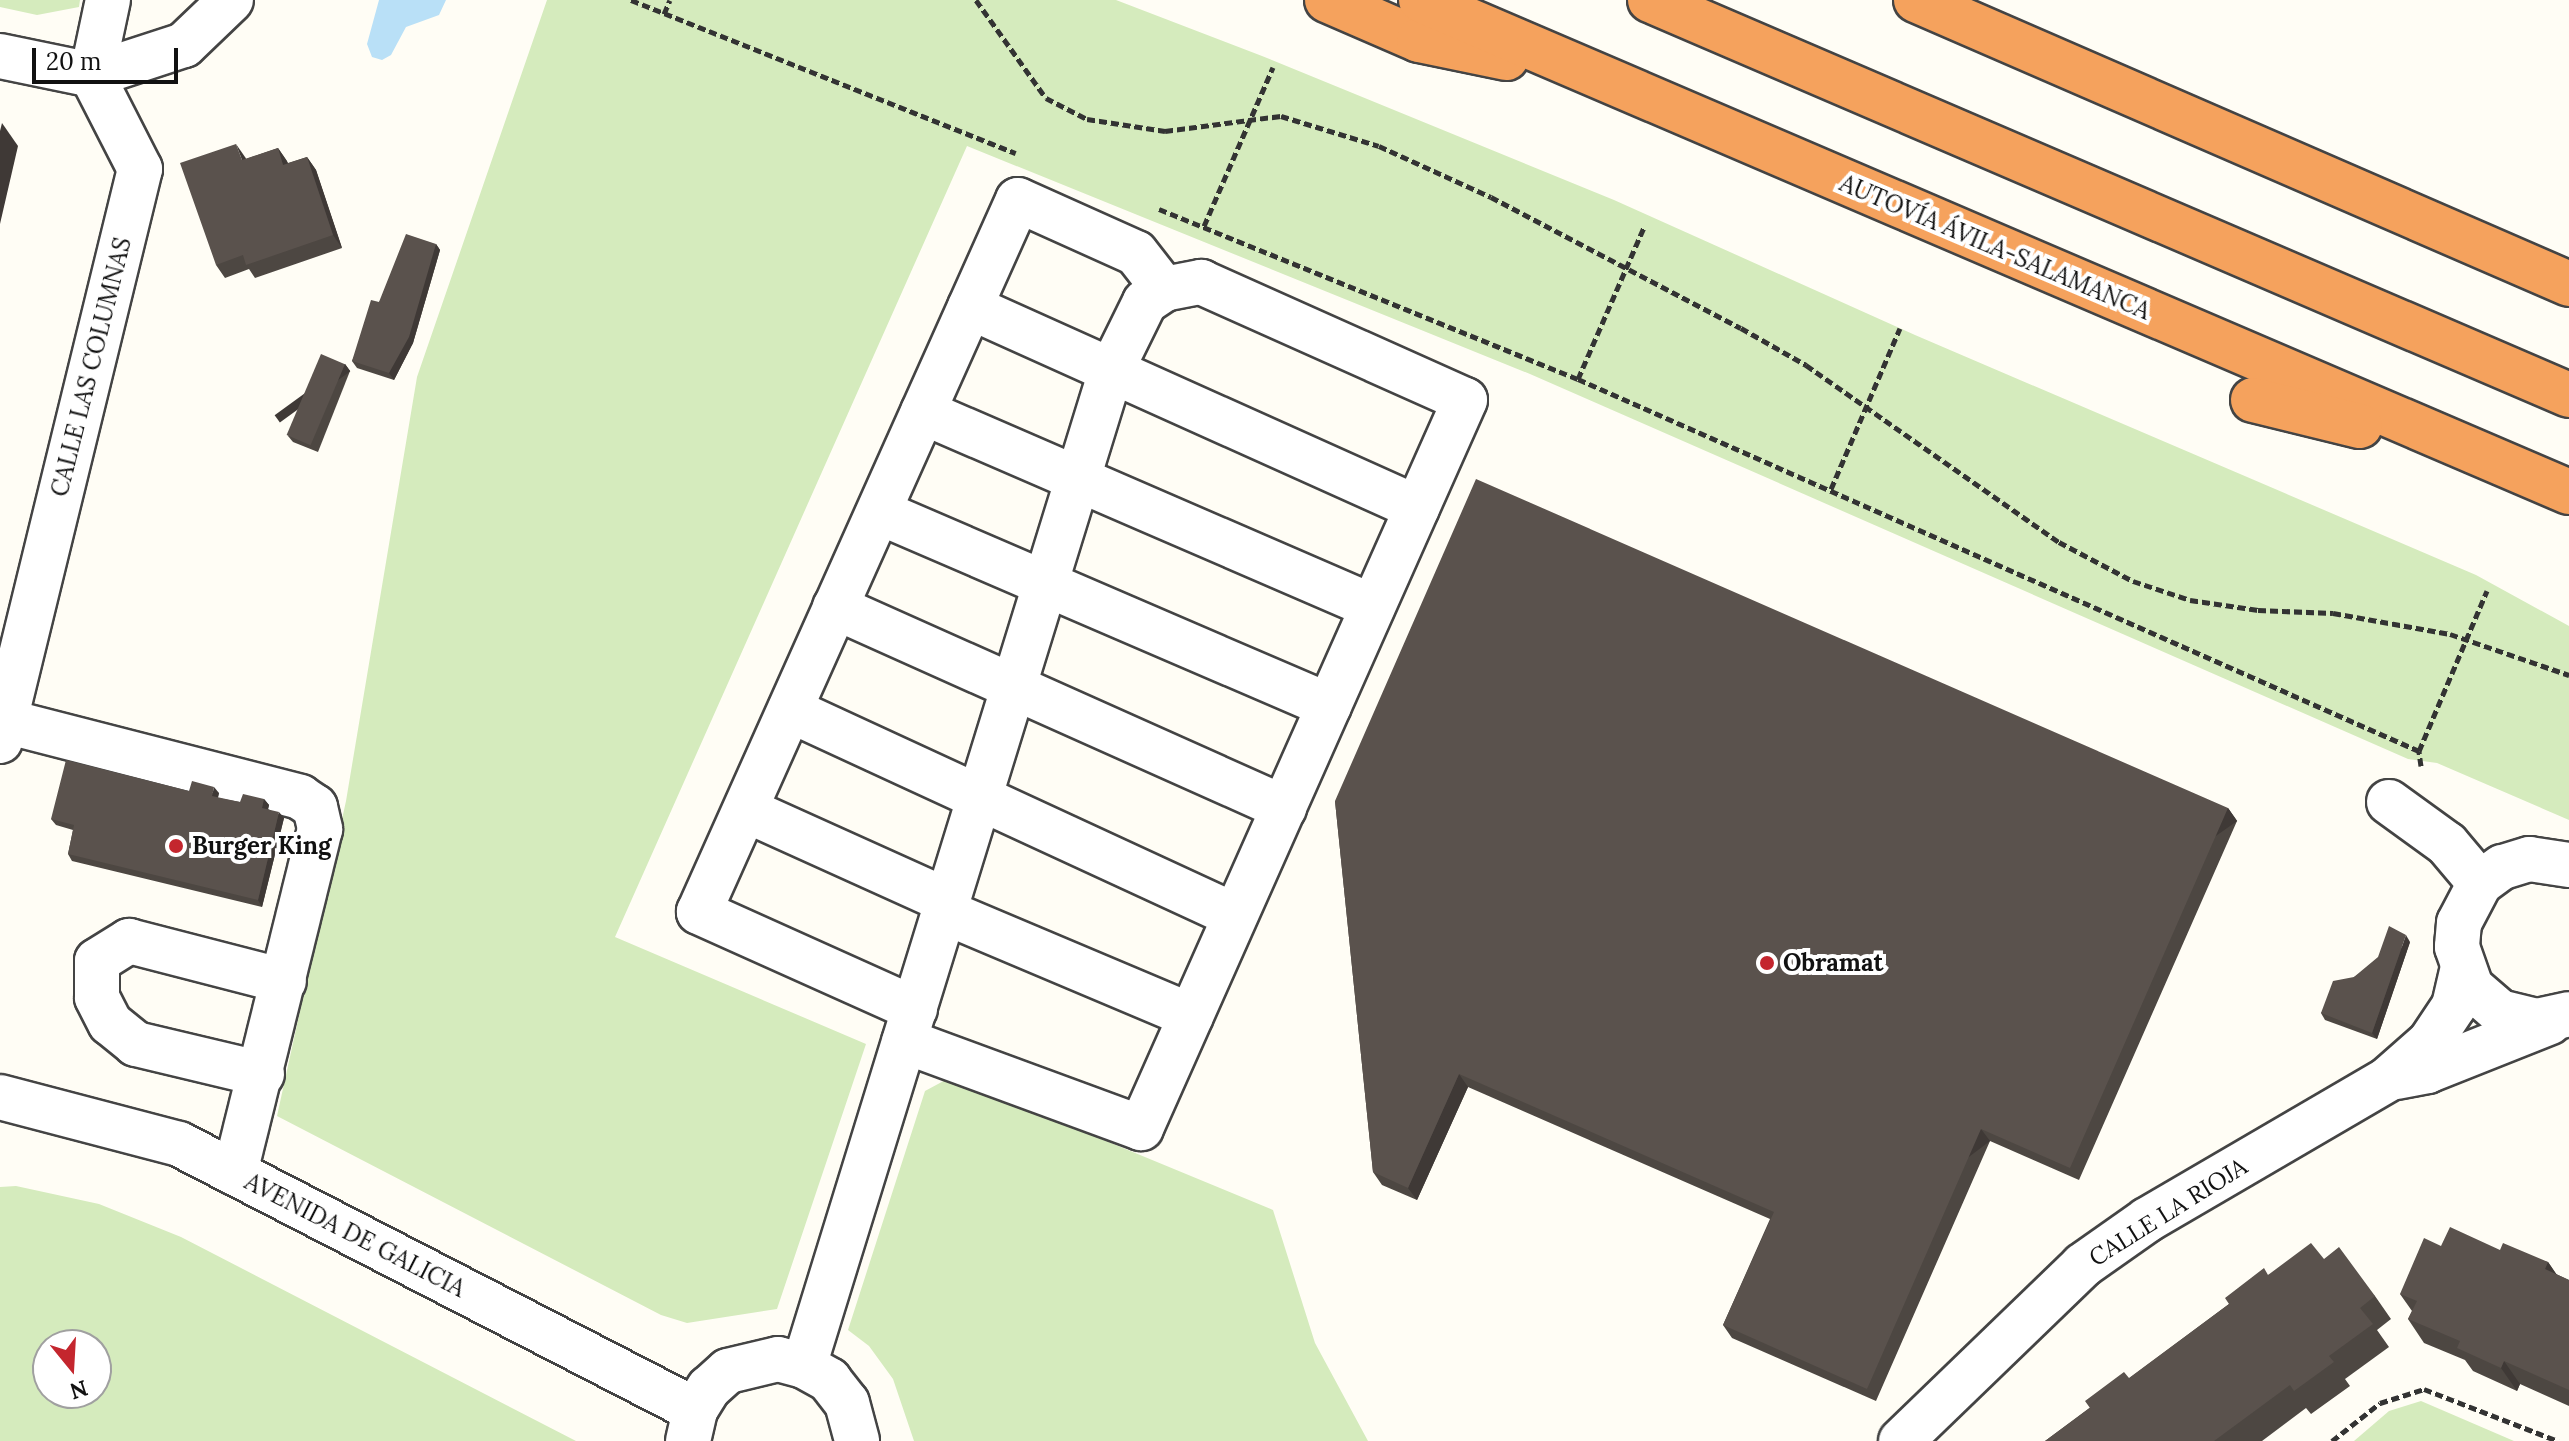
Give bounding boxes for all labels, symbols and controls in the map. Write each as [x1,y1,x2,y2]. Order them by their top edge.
scale bar [36,32,182,82]
text: 20 m [46,46,102,77]
street label: AUTOVÍA ÁVILA-SALAMANCA [1835,168,2155,326]
street label: CALLE LAS COLUMNAS [45,234,137,500]
place label: Burger King [192,832,331,860]
marker: Burger King [167,837,185,855]
place label: Obramat [1783,949,1883,977]
marker: Obramat [1758,954,1776,972]
street label: CALLE LA RIOJA [2084,1152,2252,1272]
street label: AVENIDA DE GALICIA [240,1167,470,1303]
north arrow [32,1329,112,1409]
text: N [66,1374,91,1406]

